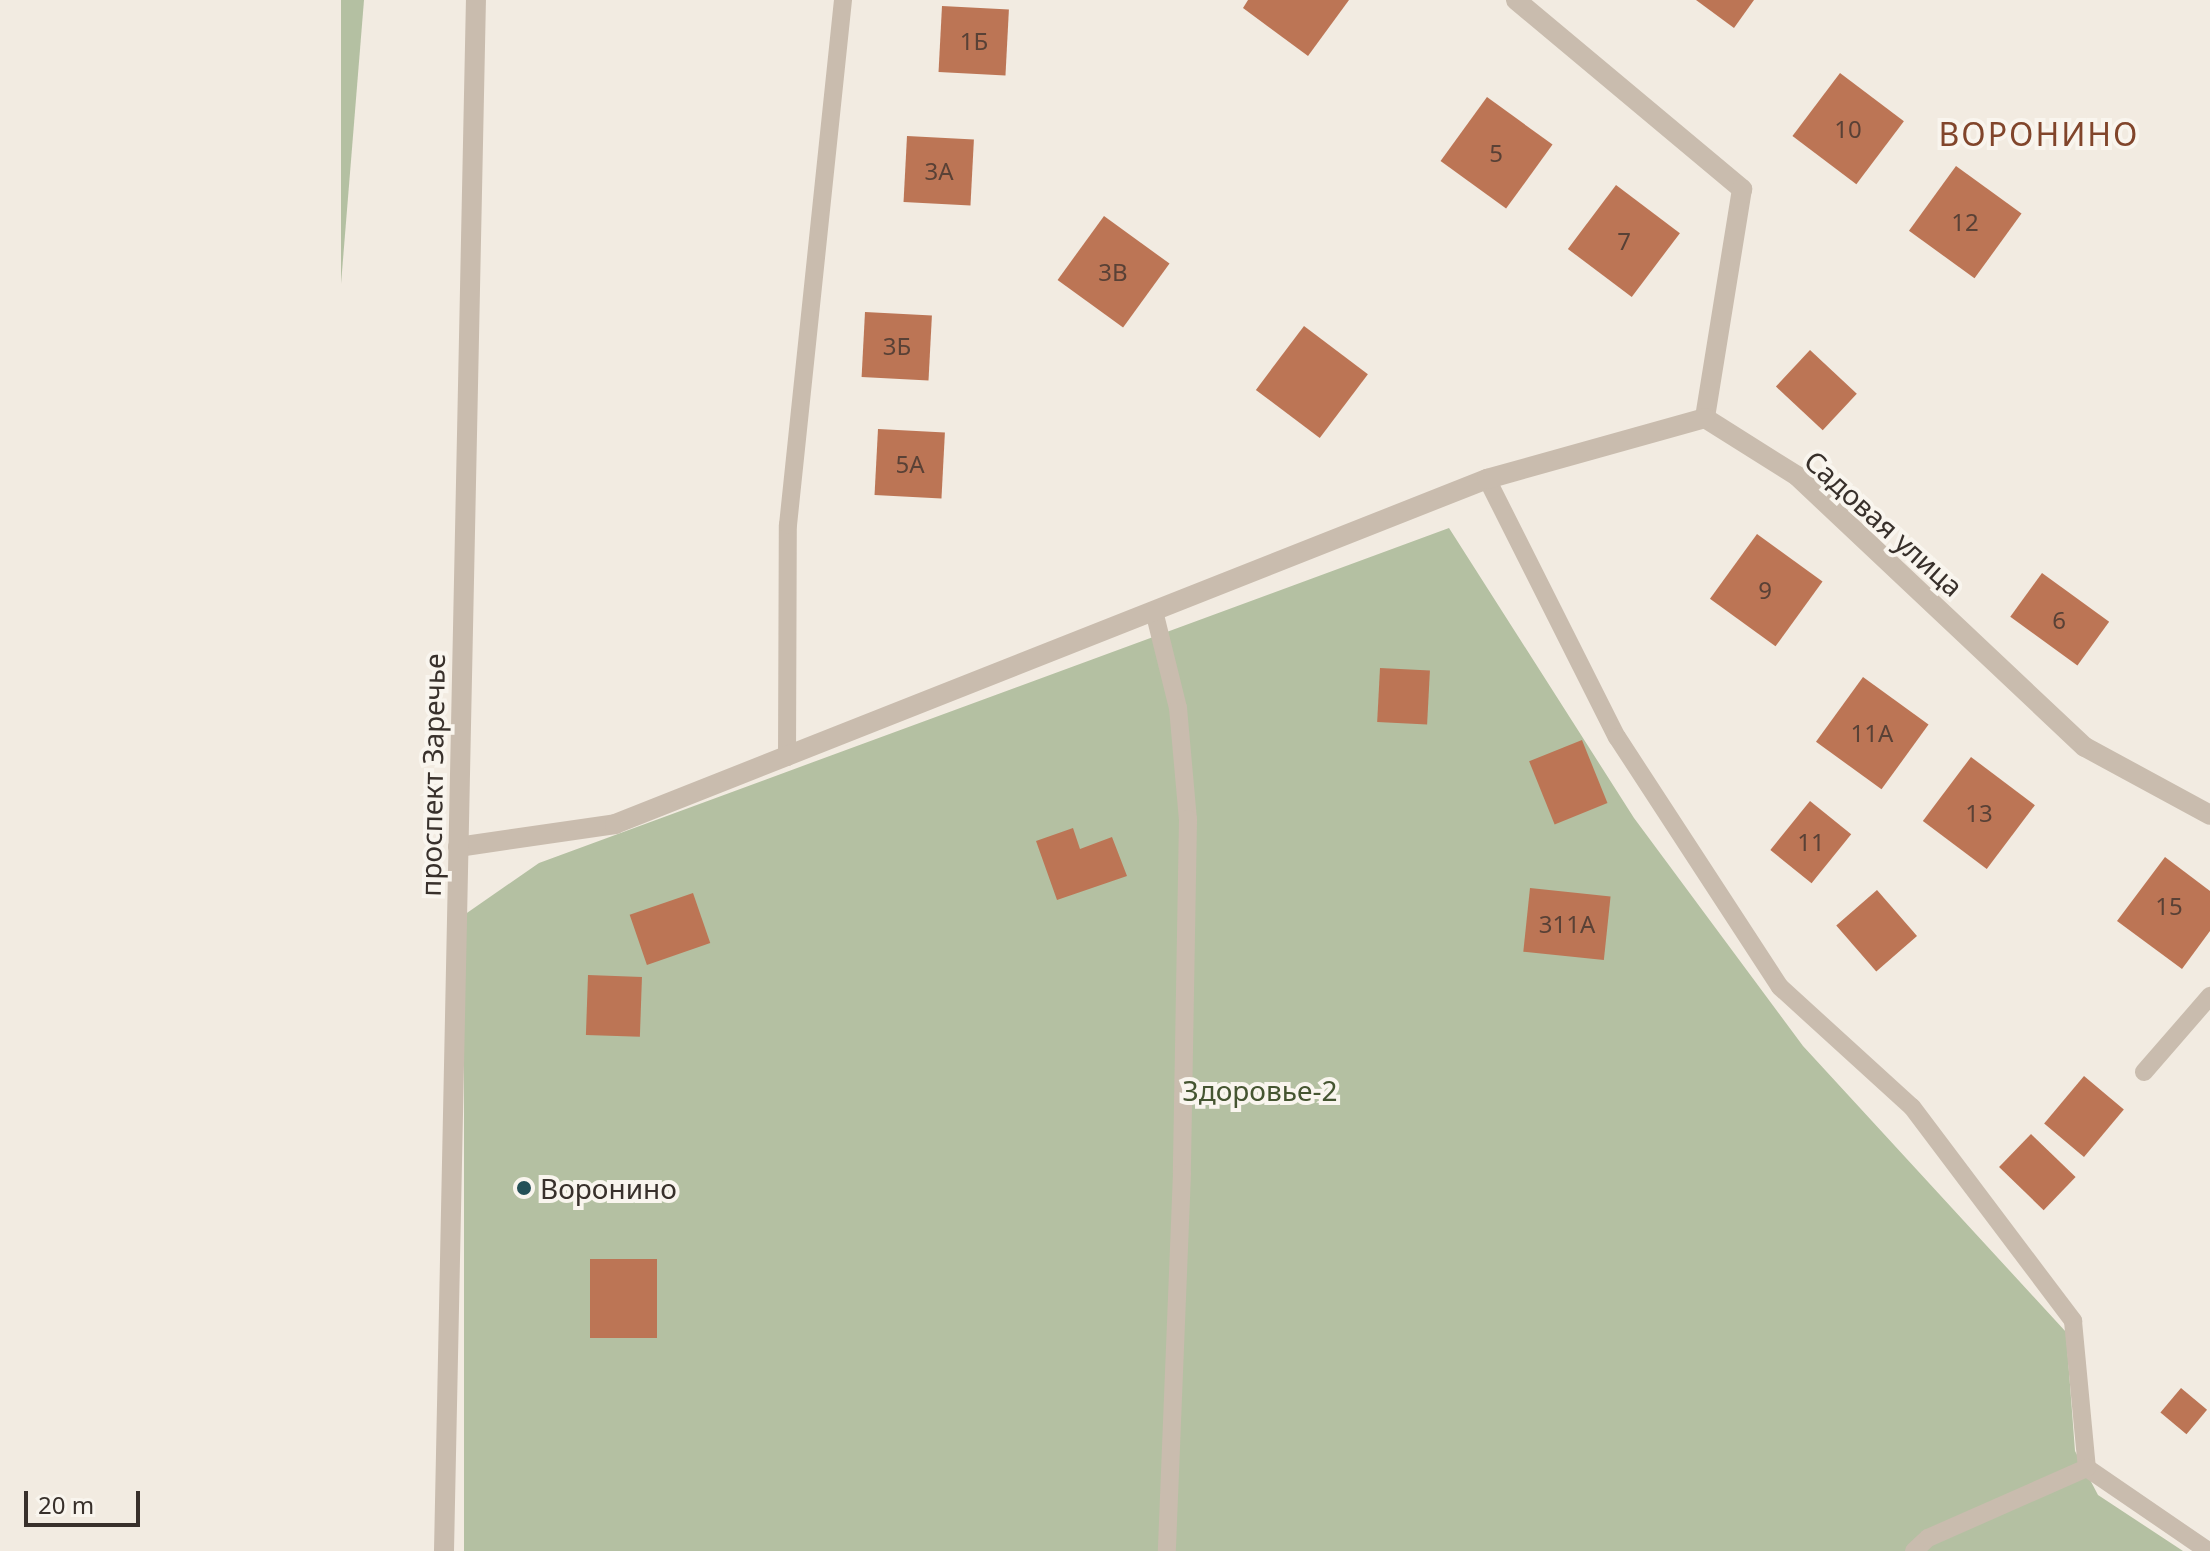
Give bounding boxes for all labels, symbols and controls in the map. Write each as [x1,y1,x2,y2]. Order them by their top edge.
house number: 1Б [960,27,988,55]
house number: 10 [1834,115,1862,143]
district label: ВОРОНИНО [1939,115,2139,153]
house number: 5 [1489,139,1503,167]
house number: 3А [924,157,954,185]
house number: 12 [1951,208,1979,236]
house number: 7 [1617,227,1631,255]
house number: 3В [1098,258,1128,286]
house number: 3Б [883,332,911,360]
street label: Садовая улица [1798,443,1970,603]
house number: 5А [895,450,925,478]
house number: 9 [1758,576,1772,604]
house number: 6 [2052,606,2066,634]
street label: проспект Заречье [413,653,451,897]
house number: 11А [1851,719,1893,747]
house number: 13 [1965,799,1993,827]
house number: 11 [1797,828,1825,856]
house number: 15 [2155,892,2183,920]
house number: 311А [1539,910,1595,938]
park label: Здоровье-2 [1183,1073,1337,1107]
place label: Воронино [540,1171,677,1205]
marker: Воронино [515,1179,533,1197]
scale bar [28,1475,144,1525]
text: 20 m [38,1488,94,1521]

